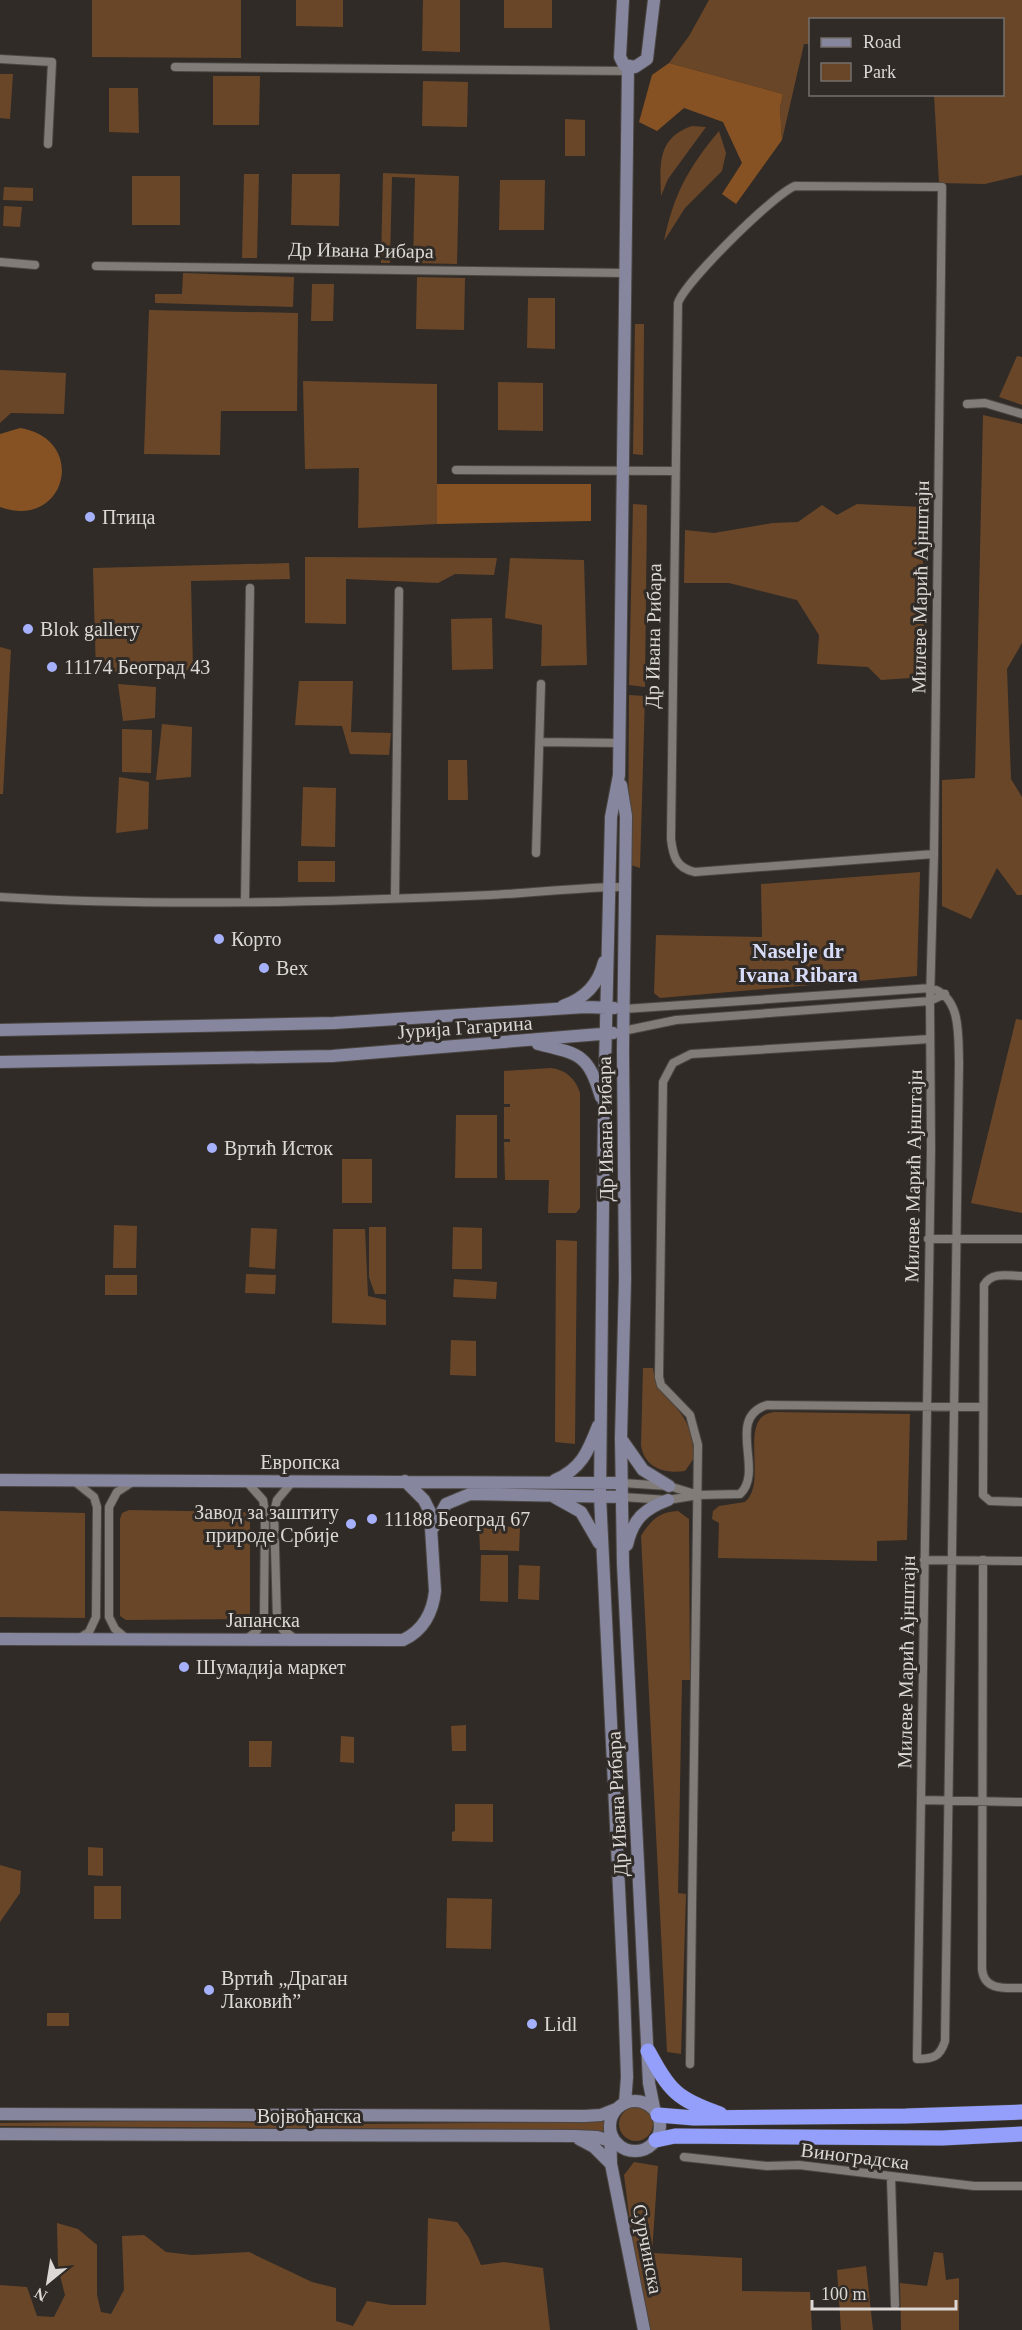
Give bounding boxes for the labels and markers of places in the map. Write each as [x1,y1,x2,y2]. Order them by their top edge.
place label: Птица [102,506,156,529]
marker: Птица [83,510,97,524]
place label: Blok gallery [40,618,139,641]
marker: Blok gallery [21,622,35,636]
place label: 11174 Београд 43 [64,656,210,679]
marker: 11174 Београд 43 [45,660,59,674]
place label: Корто [231,928,282,951]
marker: Корто [212,932,226,946]
place label: Bex [276,957,308,979]
marker: Bex [257,961,271,975]
place label: Вртић Исток [224,1137,333,1160]
marker: Вртић Исток [205,1141,219,1155]
place label: Завод за заштиту природе Србије [194,1501,339,1547]
place label: 11188 Београд 67 [384,1508,530,1531]
marker: 11188 Београд 67 [365,1512,379,1526]
marker: Завод за заштиту природе Србије [344,1517,358,1531]
place label: Шумадија маркет [196,1656,346,1679]
marker: Шумадија маркет [177,1660,191,1674]
place label: Вртић „Драган Лаковић” [221,1967,348,2012]
marker: Вртић „Драган Лаковић” [202,1983,216,1997]
place label: Lidl [544,2013,578,2035]
marker: Lidl [525,2017,539,2031]

